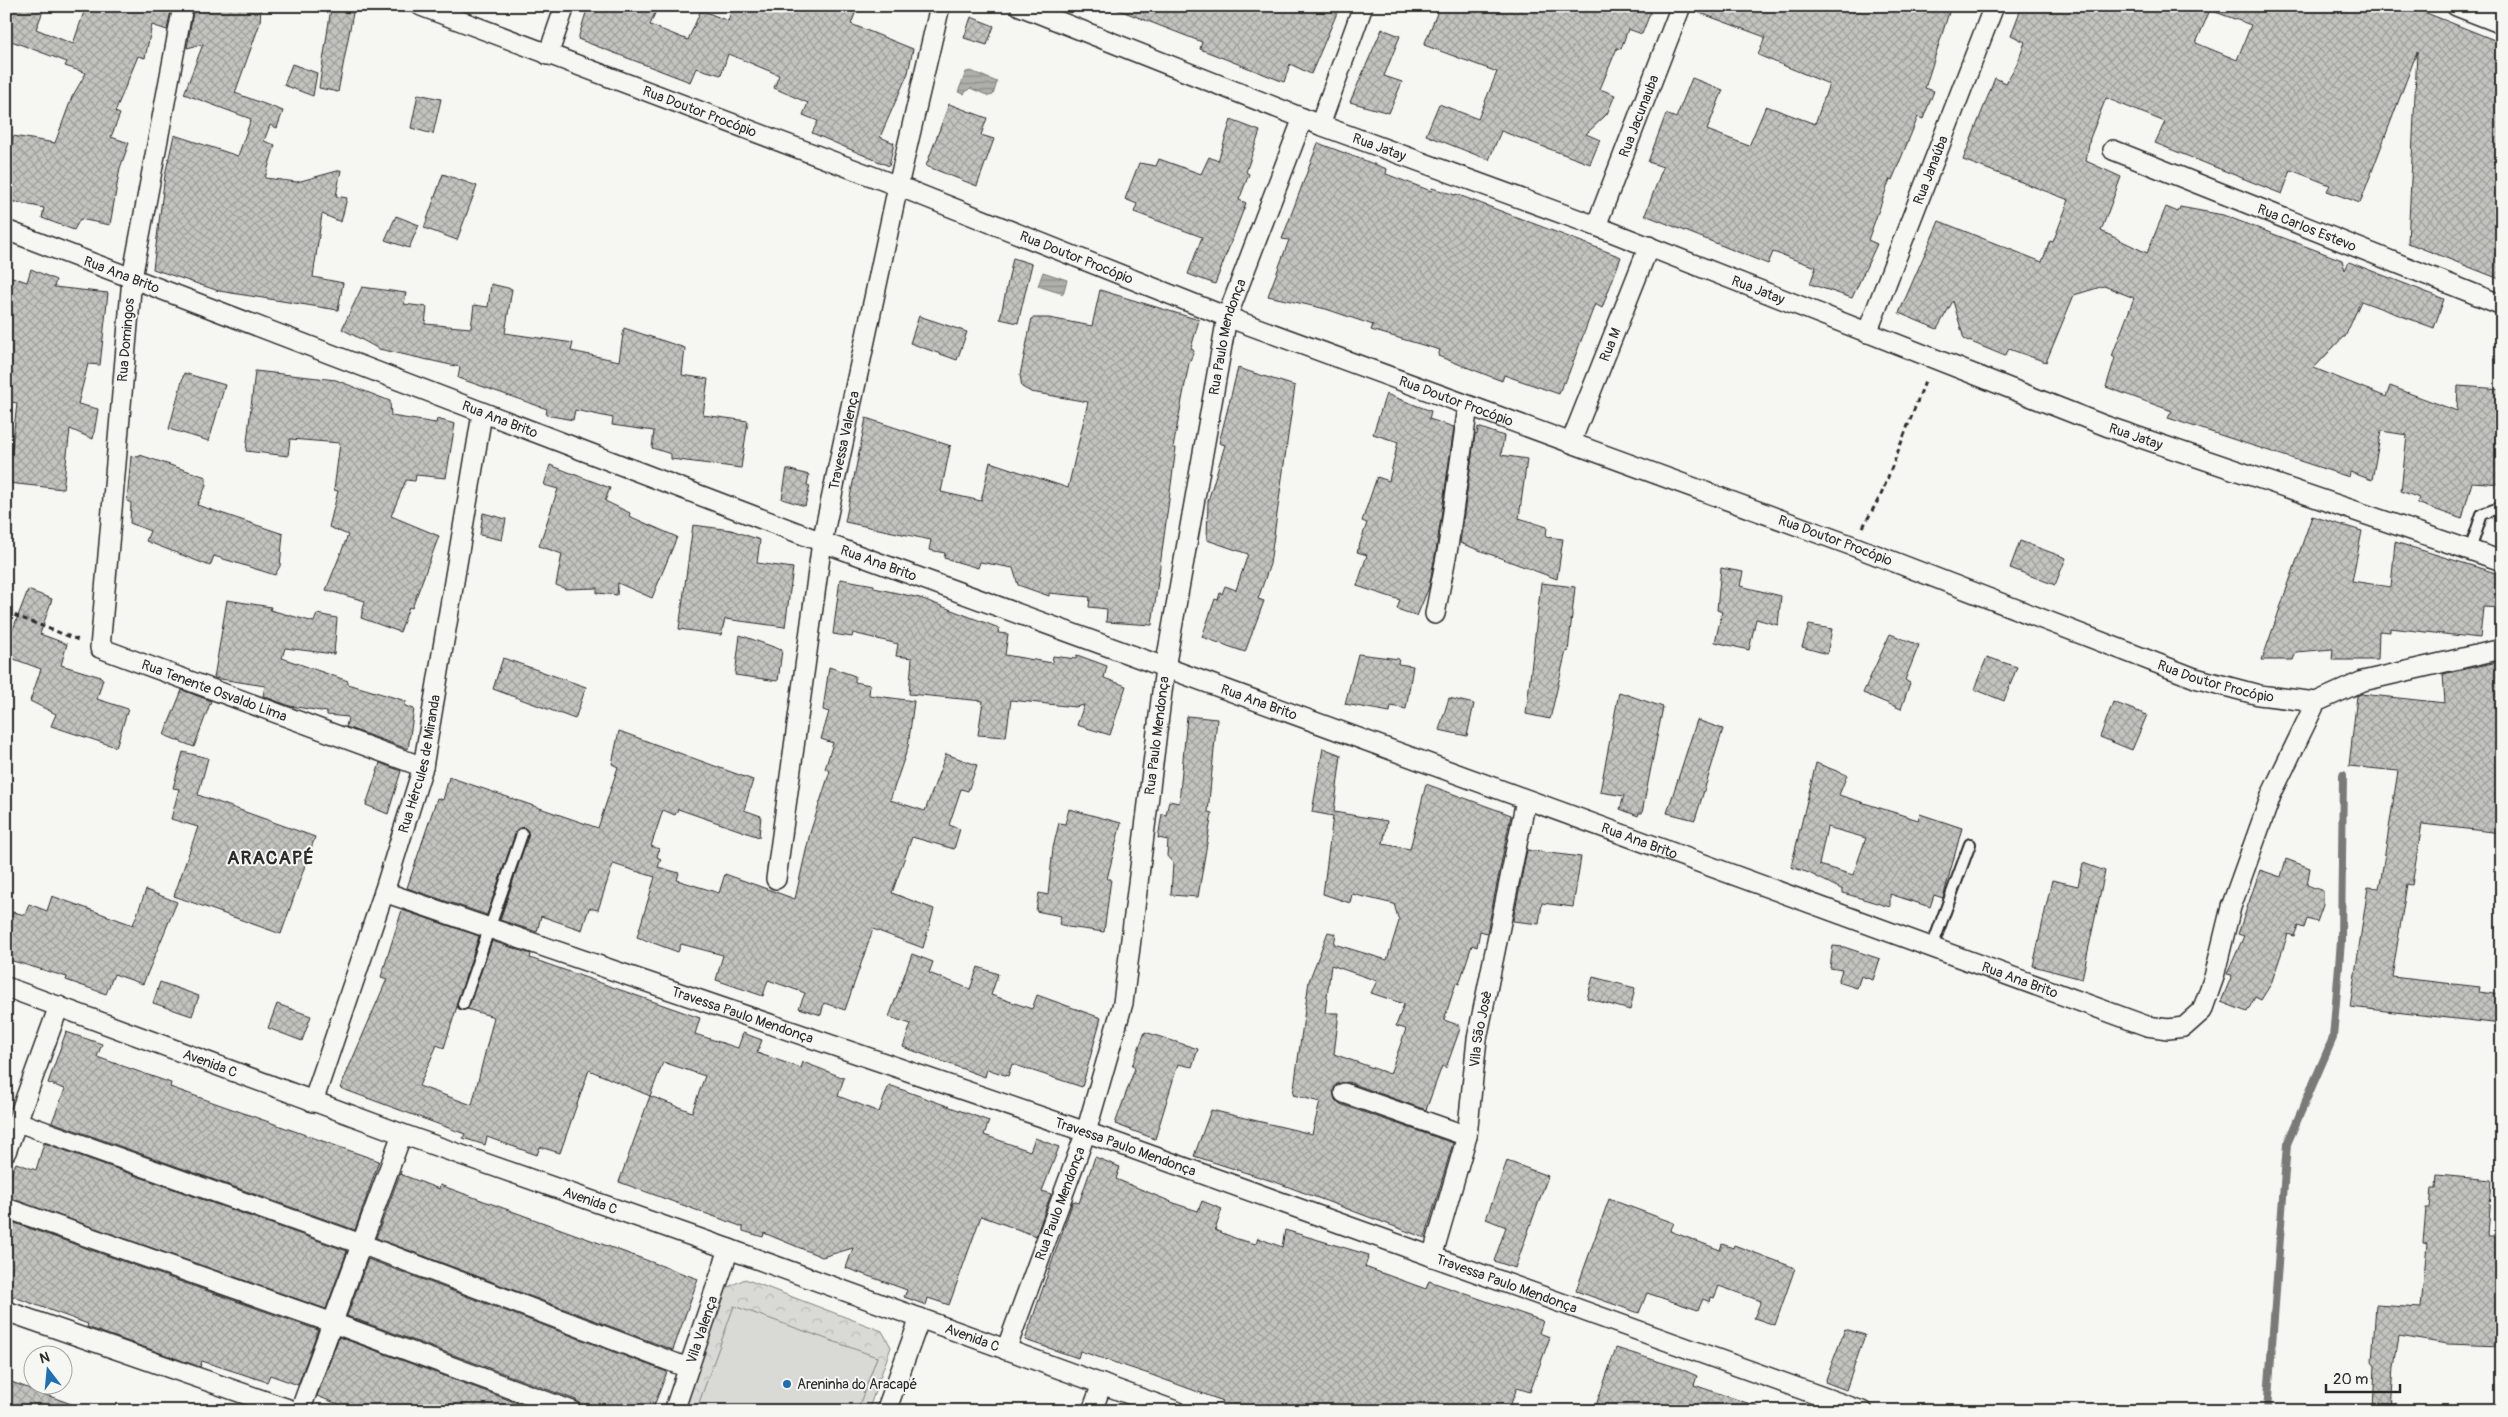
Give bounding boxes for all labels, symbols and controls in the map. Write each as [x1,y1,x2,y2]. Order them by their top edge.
street label: Rua Jacunauba [1615,72,1662,159]
street label: Rua Doutor Procópio [640,82,760,141]
street label: Rua Jatay [1350,129,1408,164]
street label: Rua Janaúba [1909,133,1951,207]
street label: Rua Carlos Estevo [2255,200,2360,255]
street label: Rua Doutor Procópio [1017,227,1136,287]
street label: Rua Ana Brito [81,252,163,297]
street label: Rua Jatay [1729,272,1787,308]
street label: Rua Paulo Mendonça [1205,276,1249,396]
street label: Rua Domingos [114,297,138,383]
street label: Rua M [1595,325,1624,364]
street label: Rua Doutor Procópio [1397,372,1516,430]
street label: Travessa Valença [825,389,863,491]
street label: Rua Ana Brito [460,397,541,441]
street label: Rua Jatay [2107,419,2165,453]
street label: Rua Doutor Procópio [1776,511,1895,569]
street label: Rua Ana Brito [838,541,920,585]
street label: Rua Tenente Osvaldo Lima [139,656,289,725]
street label: Rua Doutor Procópio [2155,656,2275,705]
street label: Rua Paulo Mendonça [1141,675,1172,796]
street label: Rua Ana Brito [1219,680,1300,724]
street label: Rua Hércules de Miranda [394,693,443,835]
street label: Rua Ana Brito [1599,819,1680,862]
district label: ARACAPÉ [227,846,315,870]
street label: Rua Ana Brito [1980,958,2061,1001]
street label: Travessa Paulo Mendonça [669,982,816,1047]
street label: Vila São Josè [1466,989,1495,1068]
street label: Avenida C [181,1045,240,1081]
street label: Travessa Paulo Mendonça [1053,1113,1199,1179]
street label: Rua Paulo Mendonça [1031,1145,1088,1263]
street label: Avenida C [561,1183,620,1218]
street label: Travessa Paulo Mendonça [1434,1250,1580,1316]
street label: Vila Valença [682,1294,721,1366]
street label: Avenida C [943,1320,1002,1355]
north arrow [22,1344,72,1394]
text: N [38,1349,51,1367]
scale bar [2326,1362,2399,1394]
text: 20 m [2333,1370,2368,1389]
place label: Areninha do Aracapé [797,1376,917,1393]
marker: Areninha do Aracapé [781,1378,793,1390]

